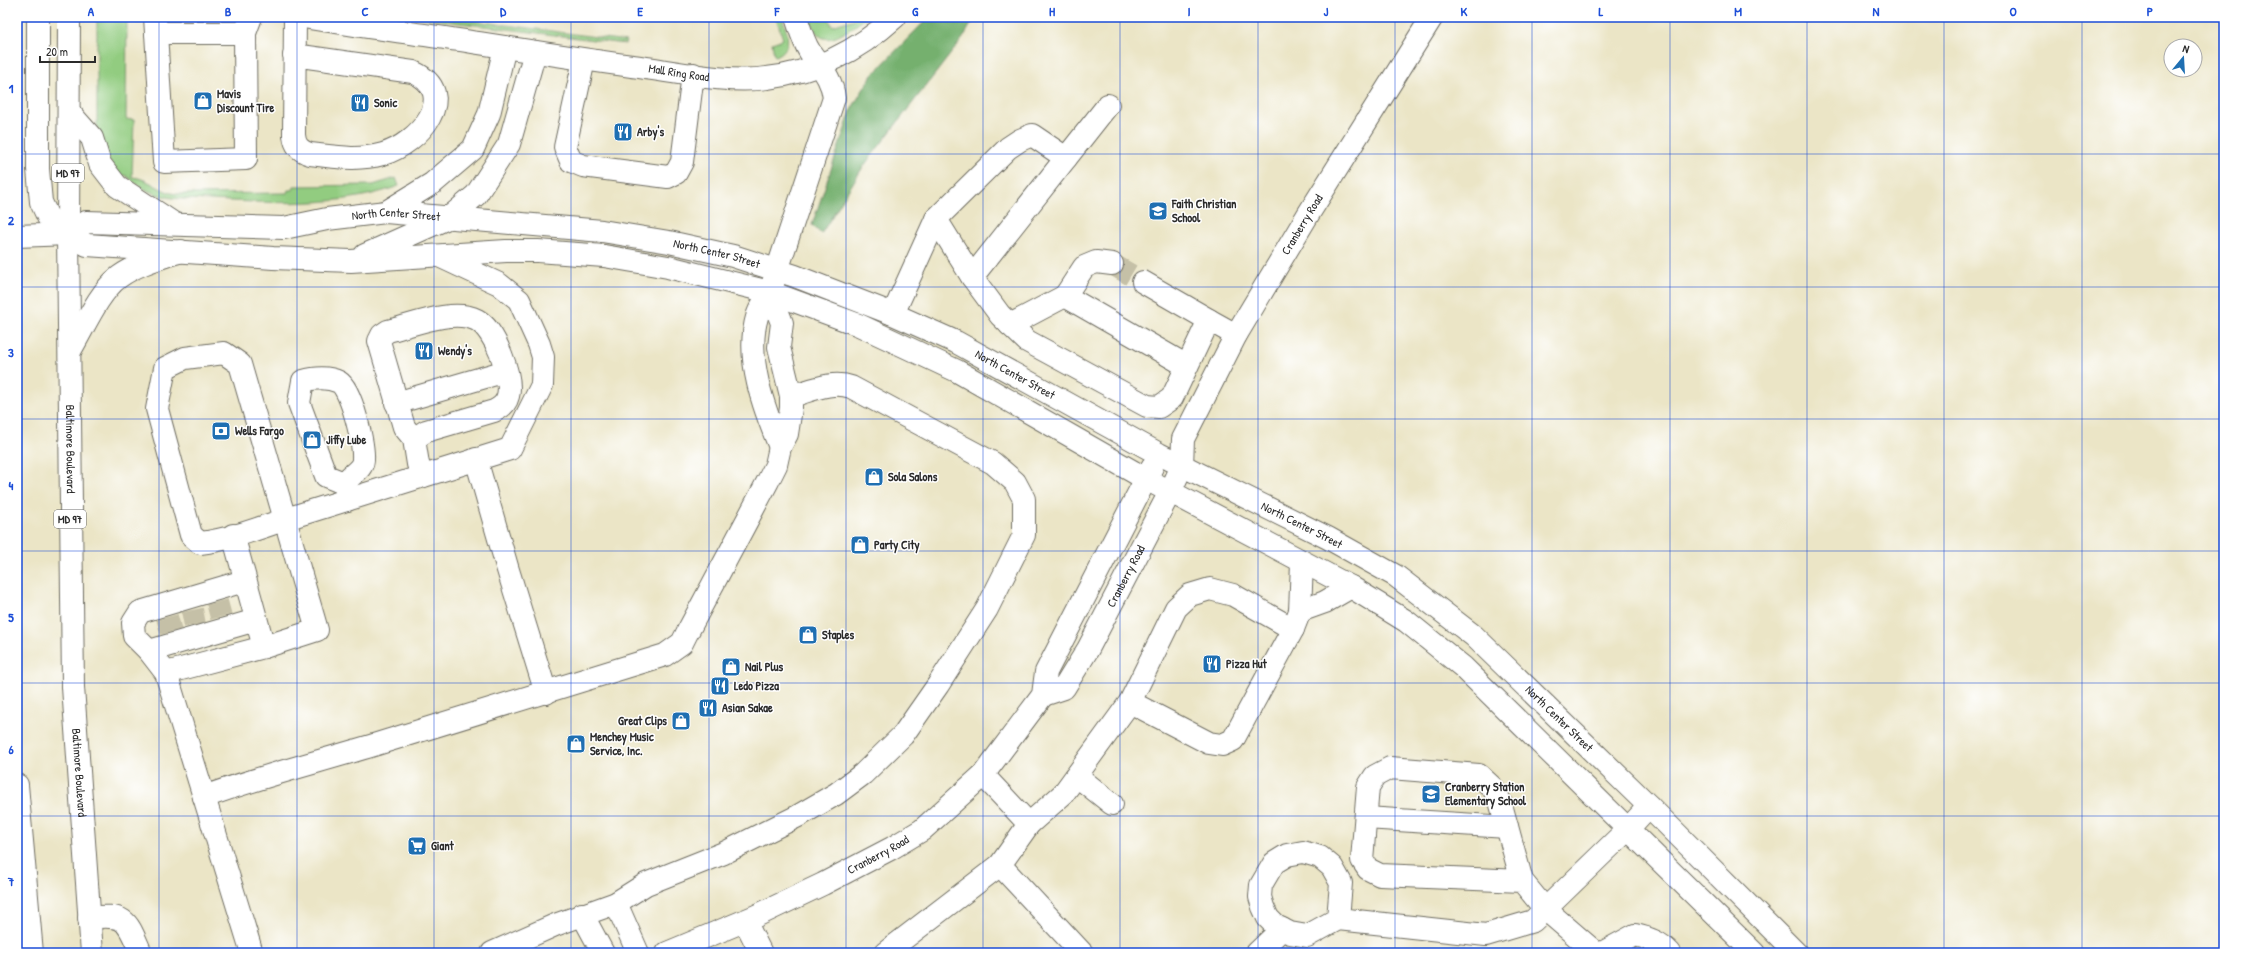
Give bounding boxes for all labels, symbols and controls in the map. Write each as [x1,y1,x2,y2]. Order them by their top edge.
text: A [88,2,95,20]
text: B [225,2,232,20]
text: C [361,2,369,20]
text: D [500,2,507,20]
text: E [637,2,643,20]
text: F [774,2,781,20]
text: G [912,2,919,20]
text: H [1049,2,1055,20]
text: I [1187,2,1191,20]
text: J [1324,2,1329,20]
text: K [1461,2,1468,20]
text: L [1599,2,1604,20]
text: M [1734,2,1742,20]
text: N [1873,2,1880,20]
text: O [2009,2,2017,20]
text: P [2147,2,2153,20]
scale bar [40,38,95,64]
north arrow [2163,38,2203,78]
text: N [2181,41,2191,56]
text: 20 m [46,43,68,60]
street label: Mall Ring Road [647,59,711,85]
text: 1 [9,79,14,97]
place label: Mavis Discount Tire [217,85,275,116]
shop icon: Mavis Discount Tire [192,90,214,112]
restaurant icon: Sonic [349,92,371,114]
place label: Sonic [374,94,397,111]
restaurant icon: Arby's [612,121,634,143]
place label: Arby's [637,123,664,141]
road number: MD 97 [52,164,84,182]
street label: Cranberry Road [1277,191,1327,258]
place label: Faith Christian School [1171,195,1237,226]
school or university icon: Faith Christian School [1147,200,1169,222]
street label: North Center Street [351,203,442,225]
text: 2 [8,211,15,229]
street label: North Center Street [672,234,763,273]
restaurant icon: Wendy's [413,340,435,362]
place label: Wendy's [438,342,472,360]
text: 3 [8,343,14,361]
street label: North Center Street [972,345,1059,403]
street label: Baltimore Boulevard [62,405,80,494]
bank icon: Wells Fargo [210,420,232,442]
place label: Wells Fargo [235,422,284,440]
shop icon: Jiffy Lube [301,429,323,451]
place label: Jiffy Lube [326,431,366,449]
shop icon: Sola Salons [863,466,885,488]
place label: Sola Salons [888,468,938,485]
text: 4 [9,476,14,494]
street label: North Center Street [1259,497,1347,553]
road number: MD 97 [54,510,86,528]
shop icon: Party City [849,534,871,556]
place label: Party City [874,536,920,554]
street label: Cranberry Road [1102,542,1149,610]
text: 5 [8,608,14,626]
shop icon: Staples [797,624,819,646]
place label: Staples [822,626,854,644]
restaurant icon: Pizza Hut [1201,653,1223,675]
place label: Pizza Hut [1226,655,1268,672]
shop icon: Nail Plus [720,656,742,678]
place label: Nail Plus [745,658,783,675]
restaurant icon: Ledo Pizza [709,675,731,697]
place label: Ledo Pizza [734,677,779,694]
street label: North Center Street [1522,681,1598,756]
restaurant icon: Asian Sakae [697,697,719,719]
place label: Asian Sakae [722,699,773,716]
shop icon: Great Clips [670,710,692,732]
place label: Great Clips [618,712,667,730]
street label: Baltimore Boulevard [68,728,91,818]
place label: Menchey Music Service, Inc. [590,728,654,759]
shop icon: Menchey Music Service, Inc. [565,733,587,755]
text: 6 [8,740,14,758]
place label: Cranberry Station Elementary School [1445,778,1527,810]
school or university icon: Cranberry Station Elementary School [1420,783,1442,805]
street label: Cranberry Road [844,831,912,878]
supermarket icon: Giant [406,835,428,857]
place label: Giant [431,837,455,854]
text: 7 [7,872,15,890]

